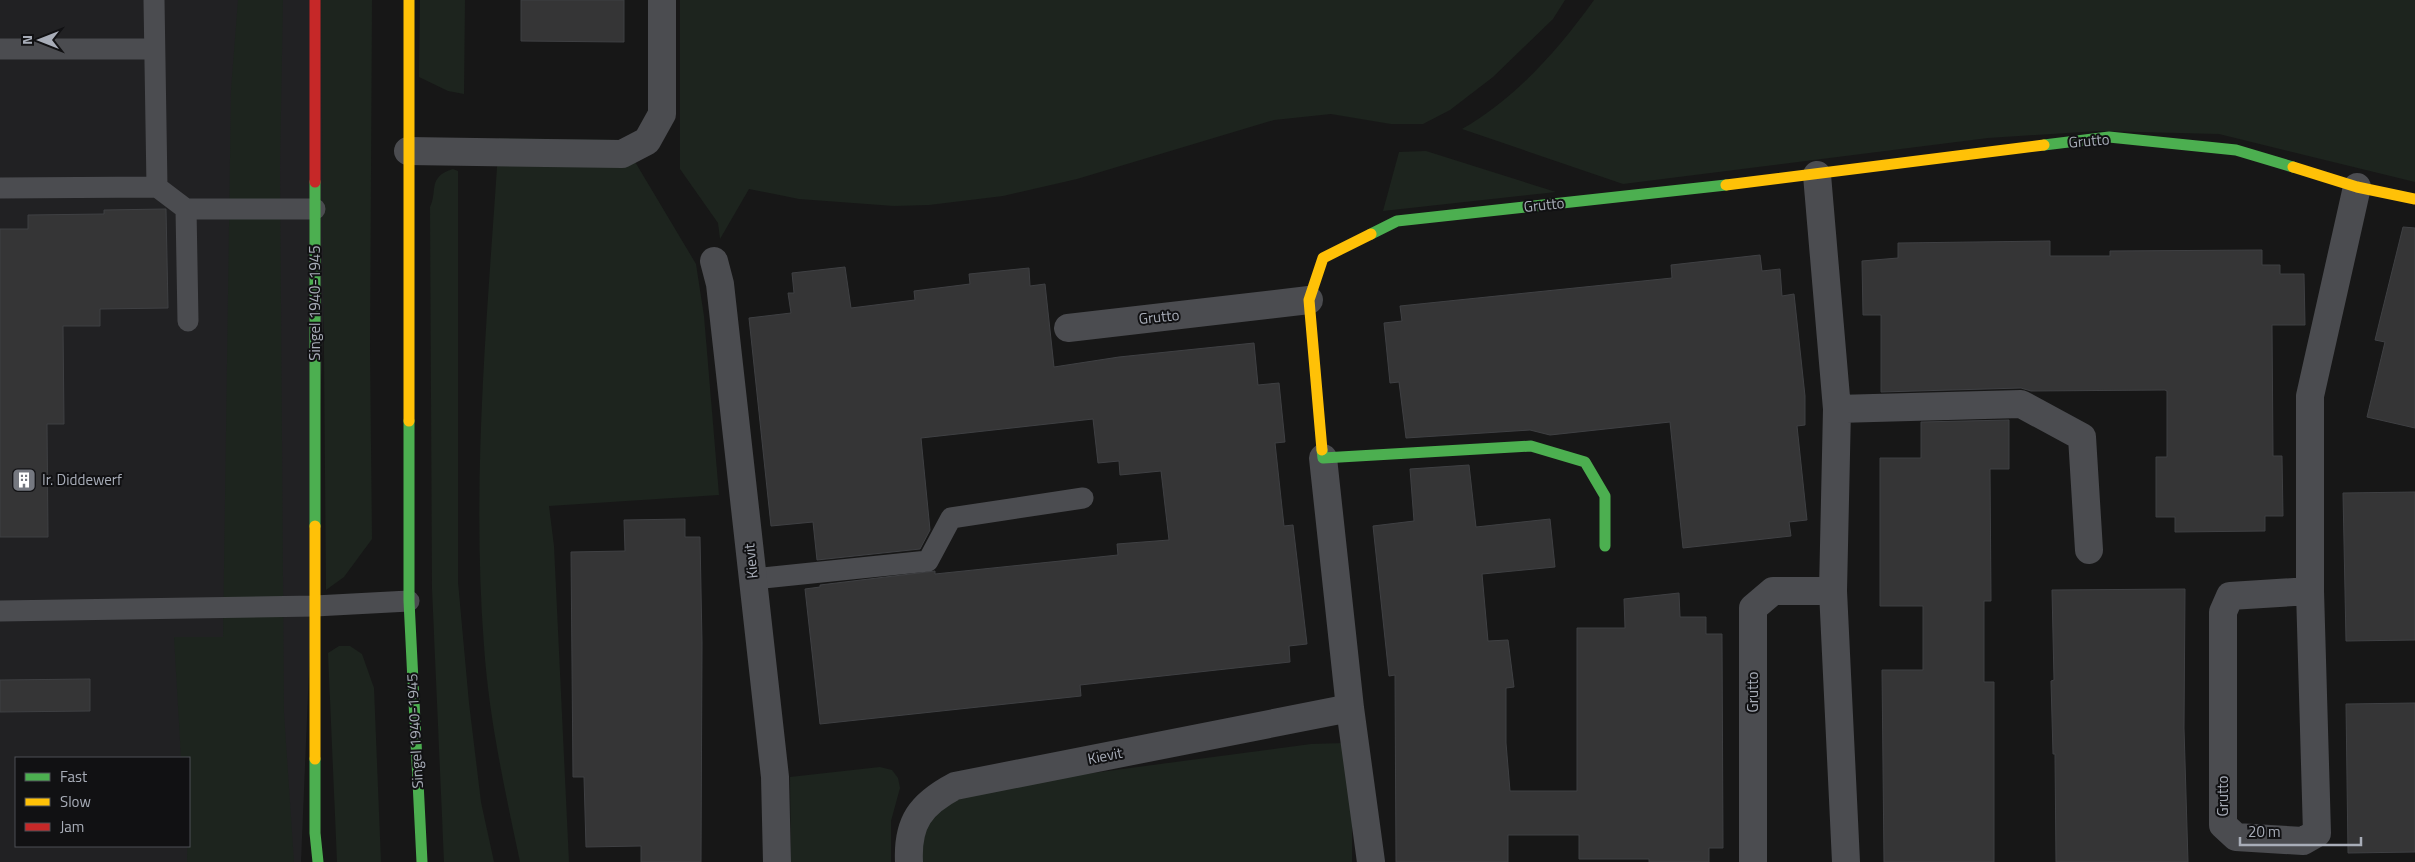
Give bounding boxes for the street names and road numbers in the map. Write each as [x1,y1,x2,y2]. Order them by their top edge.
street label: Grutto [2068,127,2110,154]
street label: Grutto [1522,191,1566,218]
street label: Singel 1940-1945 [303,245,326,361]
street label: Grutto [1137,303,1181,330]
street label: Kievit [737,542,764,580]
street label: Grutto [1741,672,1764,712]
street label: Singel 1940-1945 [400,673,429,789]
street label: Kievit [1086,741,1125,770]
street label: Grutto [2211,776,2234,816]

